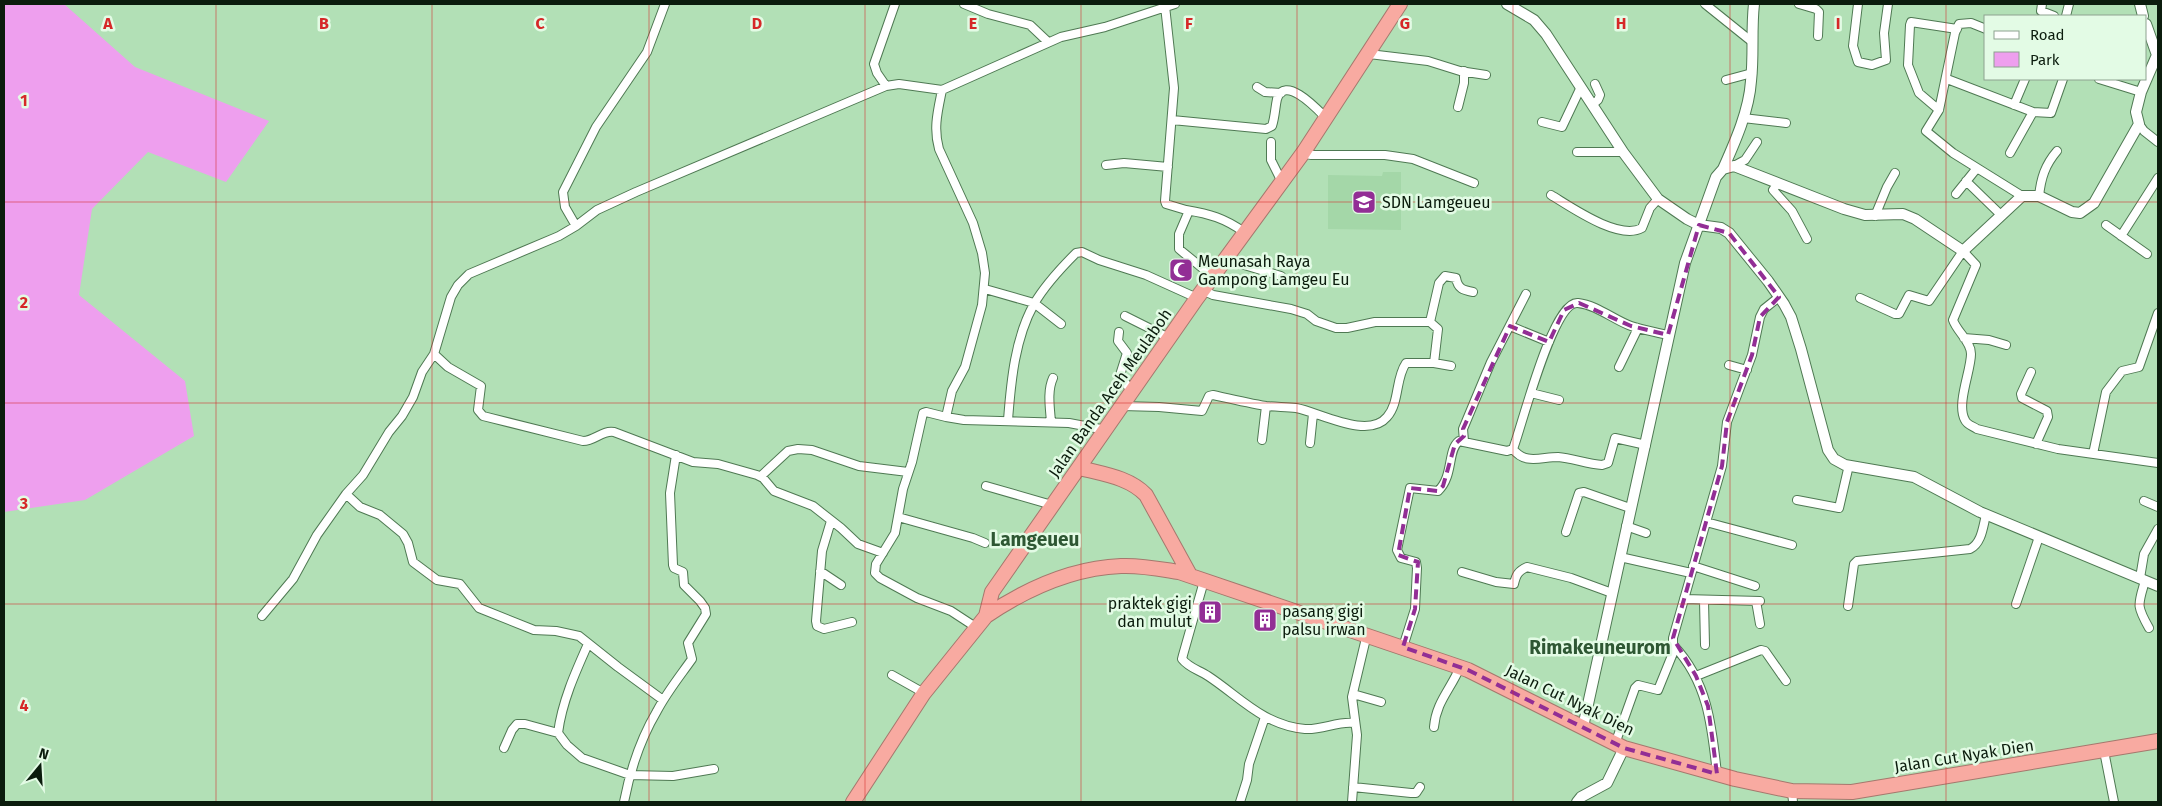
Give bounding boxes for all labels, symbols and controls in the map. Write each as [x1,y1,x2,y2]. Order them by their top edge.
text: A [102,14,113,33]
text: B [319,14,329,33]
text: C [535,14,545,33]
text: D [752,14,762,33]
text: E [969,14,977,33]
text: F [1185,14,1193,33]
text: G [1400,14,1410,33]
text: H [1616,14,1626,33]
text: I [1836,14,1840,33]
legend [1984,15,2147,80]
text: Road [2030,26,2065,44]
text: Park [2030,51,2060,69]
text: 1 [20,91,28,110]
school or university icon: SDN Lamgeueu [1351,189,1377,215]
place label: SDN Lamgeueu [1382,193,1491,212]
place label: Meunasah Raya Gampong Lamgeu Eu [1198,252,1350,289]
mosque icon: Meunasah Raya Gampong Lamgeu Eu [1168,257,1194,283]
text: 2 [20,293,28,312]
street label: Jalan Banda Aceh Meulaboh [1044,305,1176,481]
text: 3 [19,494,28,513]
district label: Lamgeueu [991,528,1079,551]
place label: praktek gigi dan mulut [1108,594,1192,631]
building icon: praktek gigi dan mulut [1197,599,1223,625]
place label: pasang gigi palsu irwan [1282,602,1366,639]
building icon: pasang gigi palsu irwan [1252,607,1278,633]
district label: Rimakeuneurom [1529,636,1671,659]
street label: Jalan Cut Nyak Dien [1502,661,1638,739]
text: 4 [19,696,29,715]
street label: Jalan Cut Nyak Dien [1893,736,2035,776]
north arrow [15,741,65,791]
text: N [37,745,51,764]

